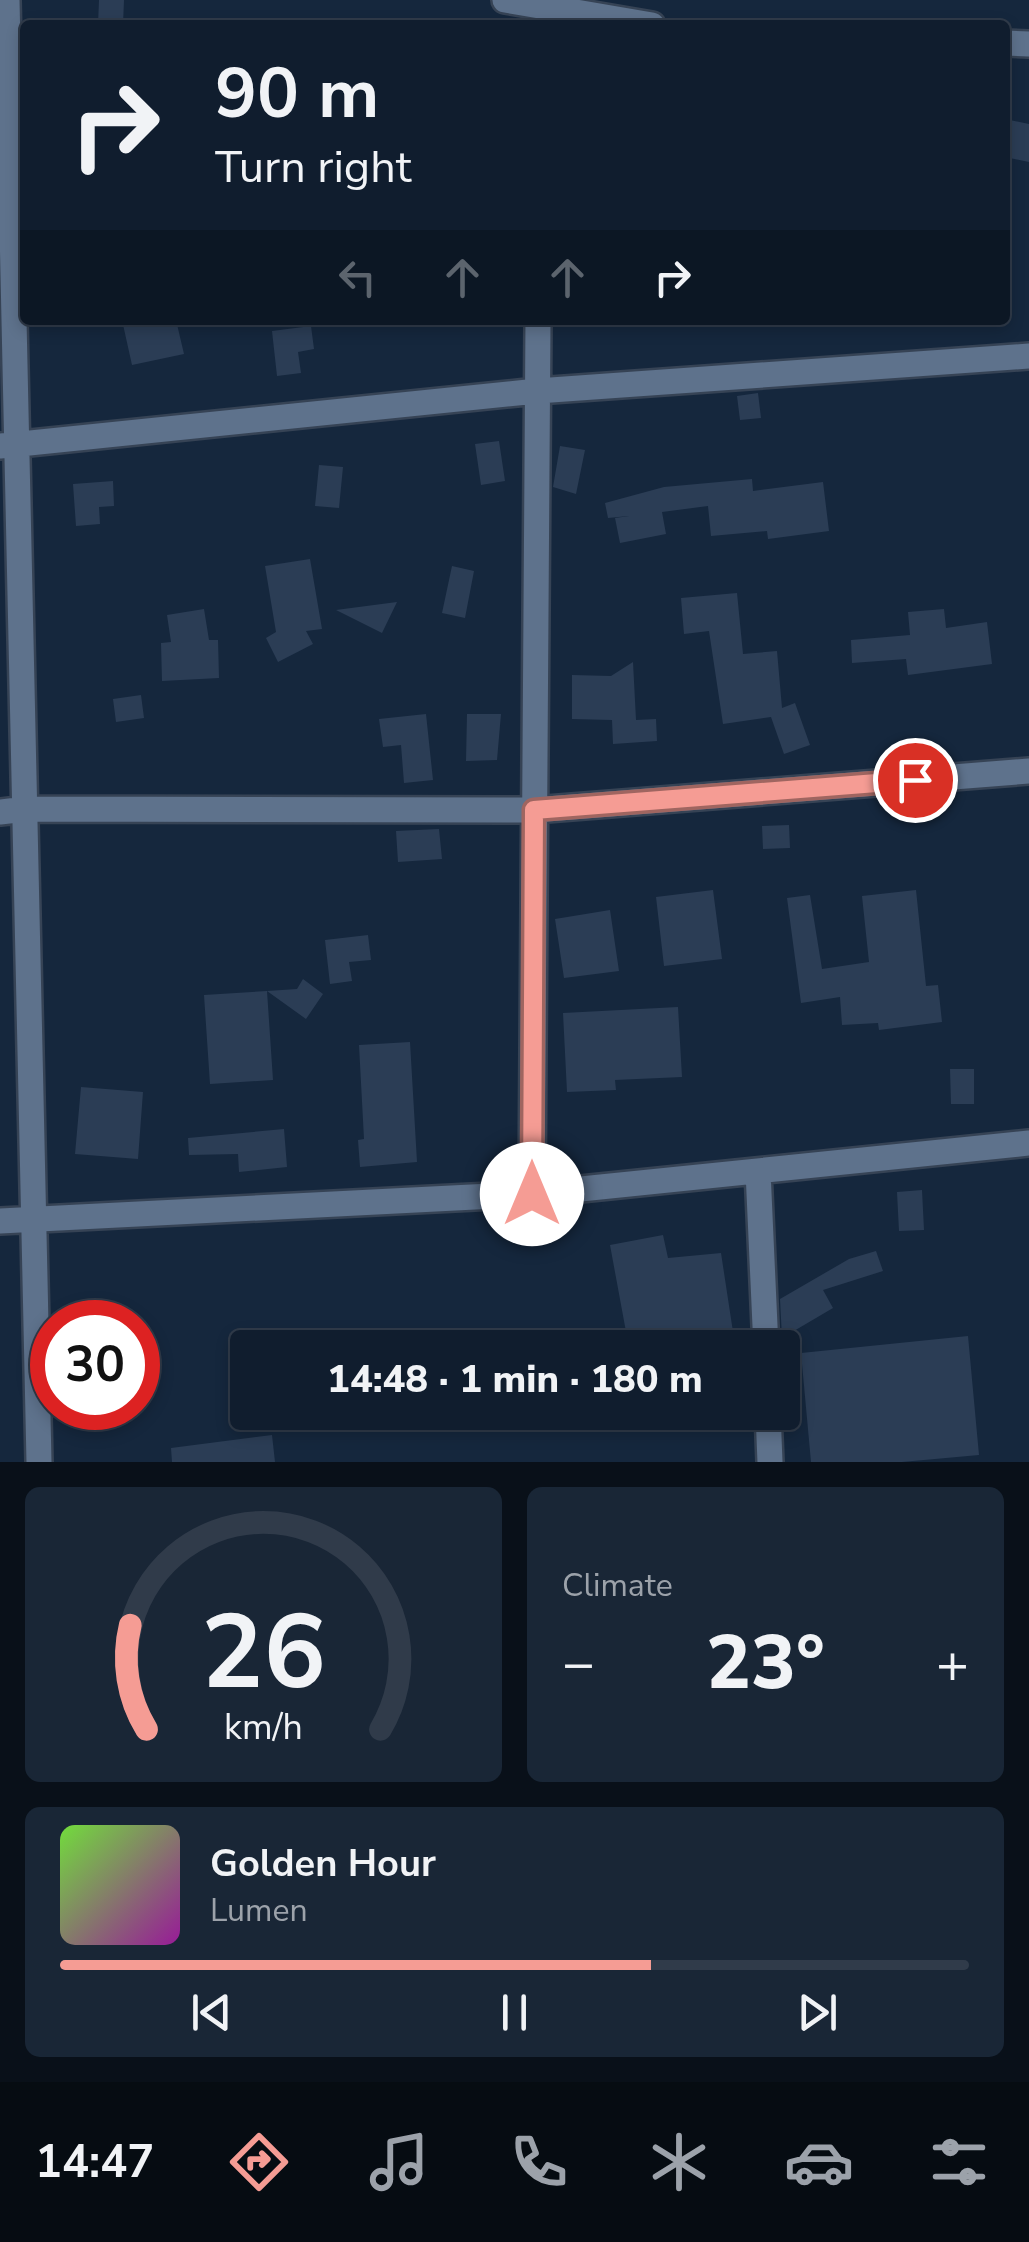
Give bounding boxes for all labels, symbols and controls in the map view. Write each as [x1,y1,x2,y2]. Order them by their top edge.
text: 90 m [215,46,379,142]
icon: right [50,60,180,190]
text: Turn right [215,137,412,198]
icon: left [330,250,385,305]
icon: ahead [435,250,490,305]
icon: ahead [540,250,595,305]
icon: right [645,250,700,305]
pin [873,738,958,823]
icon: arrive [888,753,943,808]
position arrow [480,1142,584,1246]
speed limit sign: 30 [30,1300,160,1430]
text: 14:48 · 1 min · 180 m [327,1354,703,1405]
text: Climate [562,1564,673,1607]
text: 26 [201,1582,326,1724]
text: 23° [706,1612,825,1714]
text: − [562,1626,595,1701]
text: + [936,1626,969,1701]
text: km/h [224,1703,303,1752]
text: Golden Hour [210,1838,436,1889]
text: Lumen [210,1889,308,1932]
icon: previous [184,1985,239,2040]
icon: pause [487,1985,542,2040]
icon: next [790,1985,845,2040]
icon: directions [224,2127,294,2197]
icon: music [364,2127,434,2197]
icon: phone [504,2127,574,2197]
icon: climate [644,2127,714,2197]
icon: car [784,2127,854,2197]
icon: filters [924,2127,994,2197]
text: 14:47 [35,2132,154,2193]

